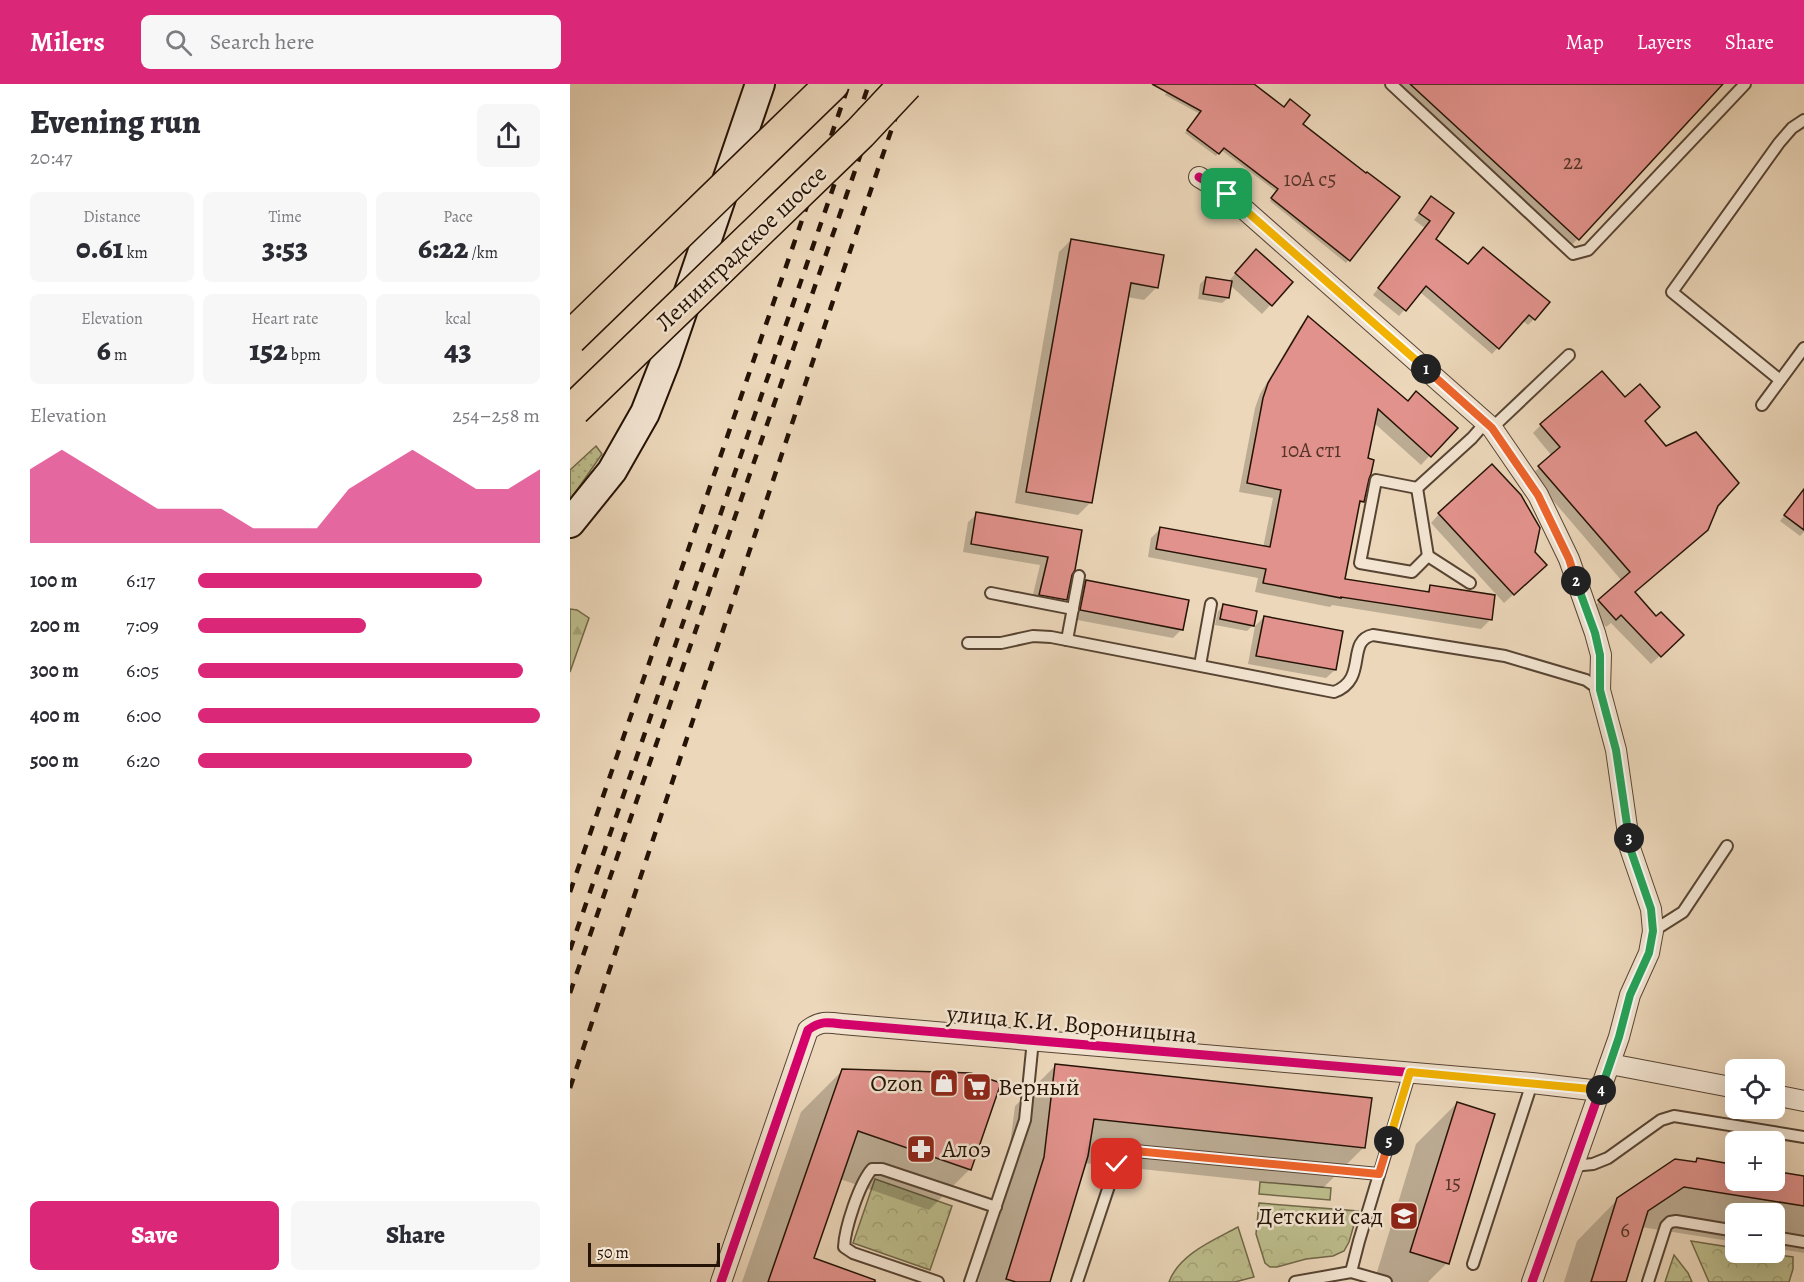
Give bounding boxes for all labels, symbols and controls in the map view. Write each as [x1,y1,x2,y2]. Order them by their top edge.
search box [141,15,561,69]
text: Milers [30,23,105,61]
icon: search [162,26,195,59]
text: Search here [210,27,314,57]
text: Map [1565,28,1604,56]
text: Layers [1637,28,1692,56]
text: Share [1725,28,1774,56]
text: Evening run [30,99,201,144]
button: share [477,104,540,167]
text: 20:47 [30,144,72,171]
house number: 22 [1563,148,1583,176]
street label: Ленинградское шоссе [648,158,834,338]
house number: 10А с5 [1284,165,1336,193]
pin [1201,168,1252,219]
icon: arrive [1210,177,1243,210]
text: Distance [83,206,141,228]
text: Time [268,206,302,228]
text: Pace [443,206,473,228]
text: 0.61 [76,228,124,268]
text: 3:53 [262,228,308,268]
text: 6:22 [418,228,468,268]
text: km [124,242,148,264]
text: /km [468,242,498,264]
text: Elevation [81,308,143,330]
text: Heart rate [252,308,318,330]
text: kcal [445,308,471,330]
text: 6 [97,330,111,370]
text: 152 [249,330,288,370]
text: 43 [444,330,472,370]
text: m [111,344,127,366]
text: bpm [288,344,321,366]
pin: 1 [1411,354,1441,384]
text: 1 [1423,358,1429,380]
text: Elevation [30,402,107,429]
text: 254–258 m [452,402,540,429]
house number: 10A ст1 [1281,436,1341,464]
pin: 2 [1561,566,1591,596]
text: 100 m [30,567,78,594]
text: 6:17 [126,567,155,594]
text: 2 [1572,570,1580,592]
text: 200 m [30,612,80,639]
text: 7:09 [126,612,159,639]
text: 300 m [30,657,79,684]
text: 6:05 [126,657,159,684]
text: 400 m [30,702,80,729]
text: 6:00 [126,702,161,729]
text: 500 m [30,747,79,774]
text: 6:20 [126,747,160,774]
pin: 3 [1614,823,1644,853]
text: 3 [1626,827,1632,849]
street label: улица К.И. Вороницына [945,997,1198,1051]
map controls [1725,1059,1785,1263]
button: locate [1725,1059,1785,1119]
place label: Ozon [870,1067,923,1099]
shop icon: Ozon [928,1067,960,1099]
supermarket icon: Верный [961,1071,993,1103]
place label: Верный [998,1071,1080,1103]
pin: 4 [1586,1075,1616,1105]
text: 4 [1597,1079,1605,1101]
pin: 5 [1374,1126,1404,1156]
text: 5 [1386,1130,1392,1152]
button: + [1725,1131,1785,1191]
pharmacy icon: Алоэ [905,1133,937,1165]
place label: Алоэ [941,1133,991,1165]
pin [1091,1138,1142,1189]
icon: check [1100,1147,1133,1180]
house number: 15 [1445,1169,1461,1197]
place label: Детский сад [1257,1200,1383,1232]
school or university icon: Детский сад [1388,1200,1420,1232]
button: Save [30,1201,279,1270]
button: Share [291,1201,540,1270]
button: − [1725,1203,1785,1263]
house number: 6 [1620,1216,1630,1244]
scale bar [588,1240,720,1268]
text: 50 m [597,1242,629,1264]

